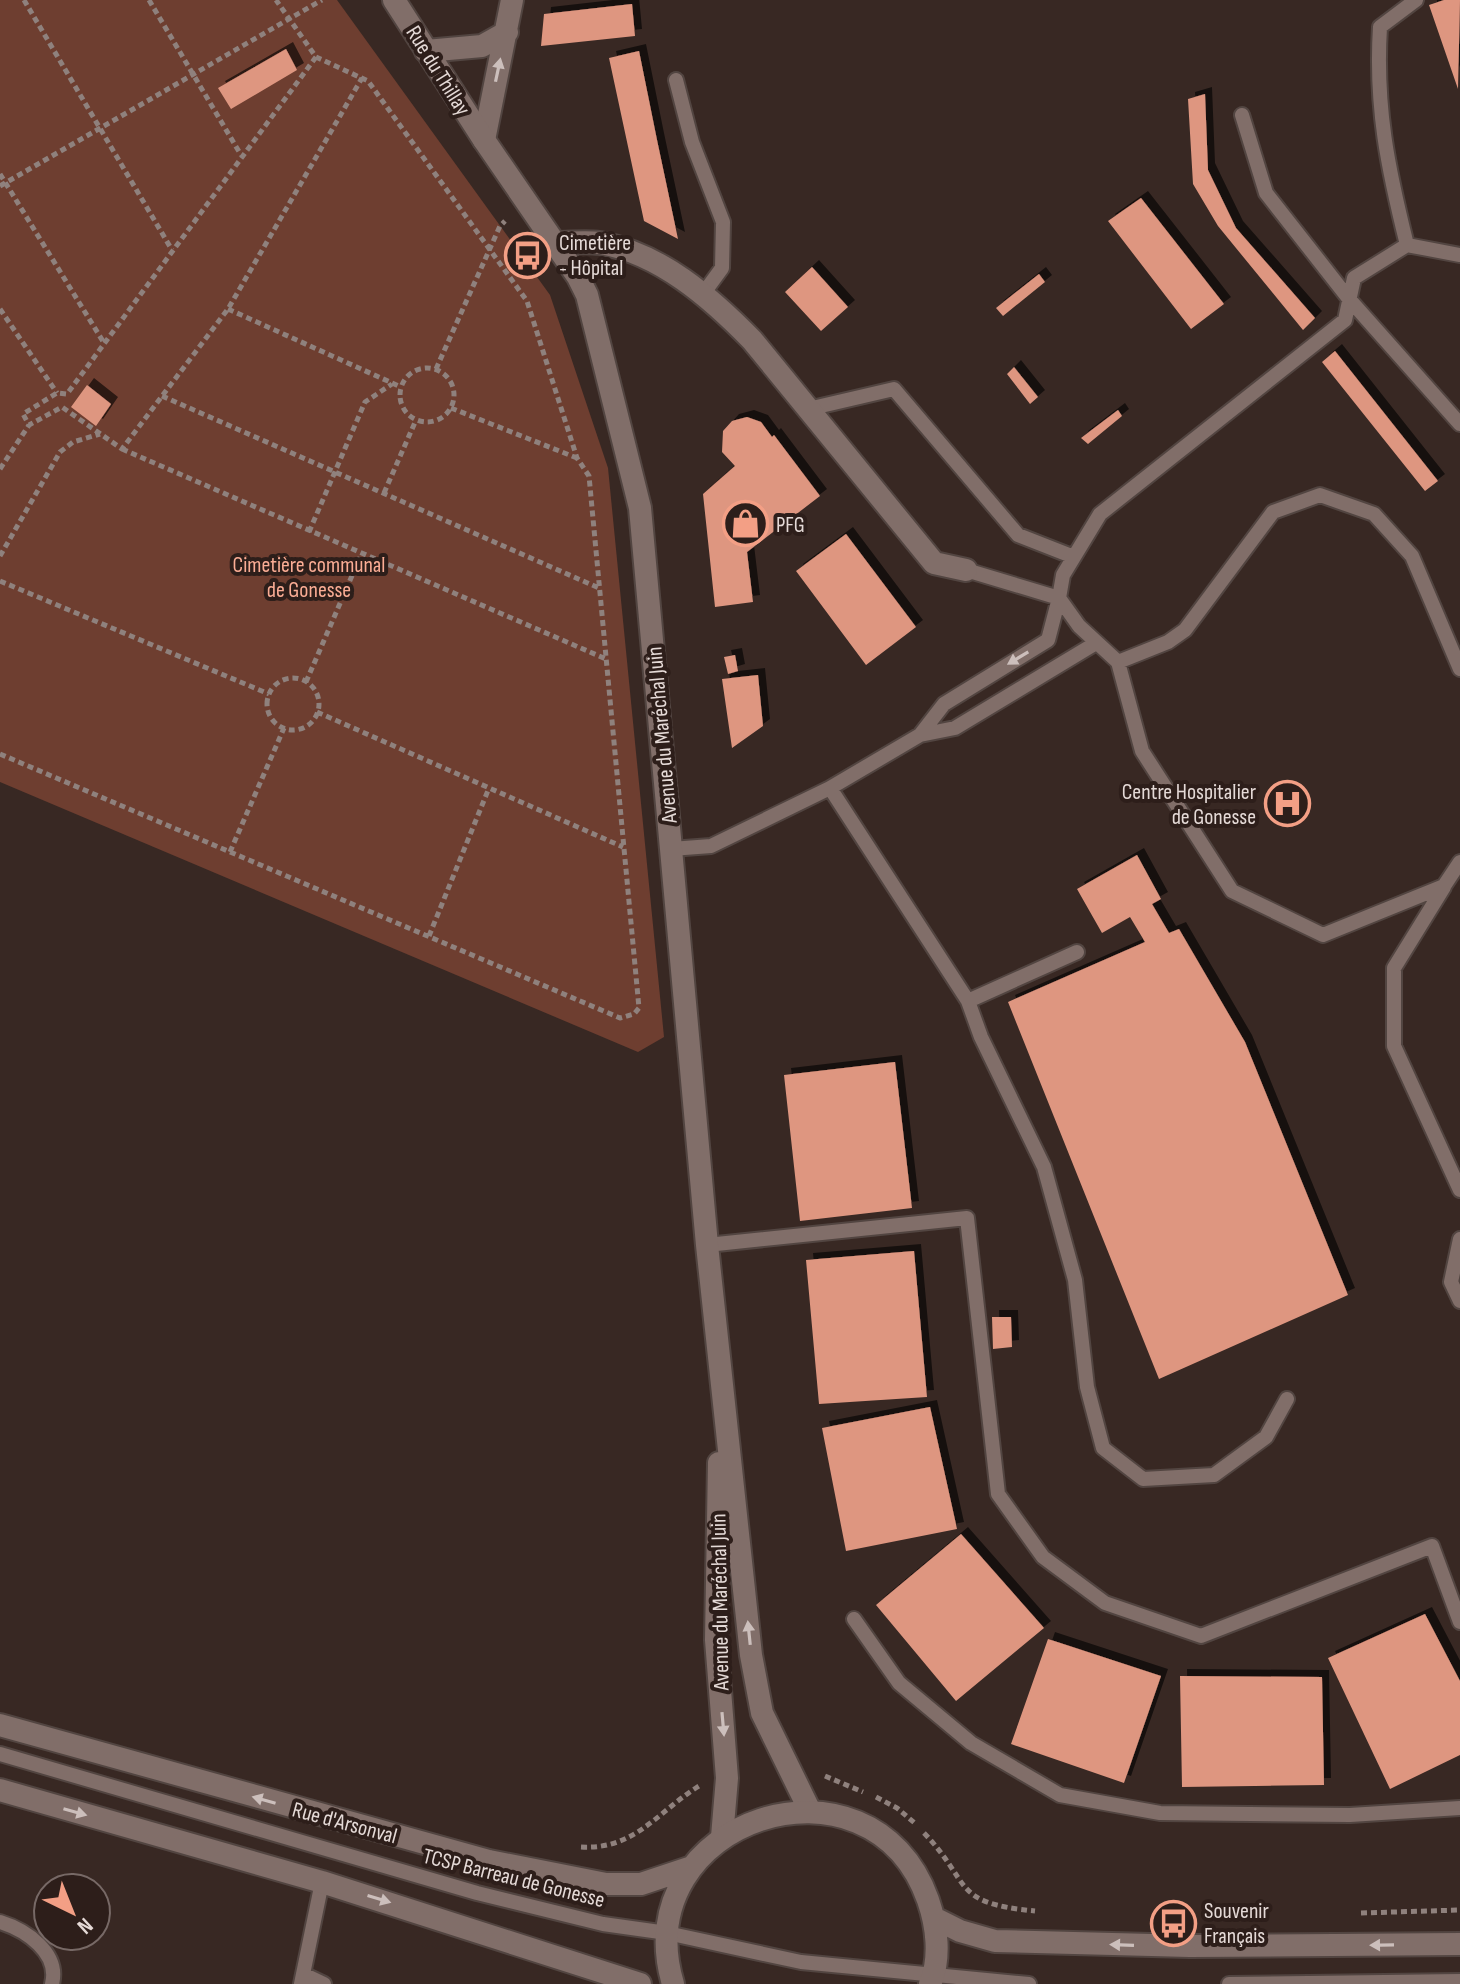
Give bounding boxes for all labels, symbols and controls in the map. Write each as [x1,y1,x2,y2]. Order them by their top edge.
street label: Rue du Thillay [400,21,476,121]
one-way arrow [493,58,505,83]
place label: Cimetière - Hôpital [559,230,631,282]
bus stop icon: Cimetière - Hôpital [504,231,552,279]
shop icon: PFG [721,500,769,548]
place label: PFG [776,512,805,539]
park label: Cimetière communal de Gonesse [233,552,385,604]
street label: Avenue du Maréchal Juin [641,646,684,825]
one-way arrow [1007,650,1029,664]
place label: Centre Hospitalier de Gonesse [1122,779,1256,831]
hospital icon: Centre Hospitalier de Gonesse [1263,780,1311,828]
street label: Avenue du Maréchal Juin [705,1513,736,1692]
one-way arrow [743,1620,756,1645]
one-way arrow [717,1712,730,1737]
one-way arrow [251,1793,275,1806]
street label: Rue d'Arsonval [289,1797,400,1850]
one-way arrow [63,1806,88,1818]
street label: TCSP Barreau de Gonesse [420,1843,607,1914]
north arrow [32,1872,112,1952]
one-way arrow [367,1893,391,1906]
place label: Souvenir Français [1204,1898,1269,1950]
bus stop icon: Souvenir Français [1149,1899,1197,1947]
text: N [71,1912,98,1939]
one-way arrow [1109,1938,1134,1951]
one-way arrow [1369,1939,1394,1952]

